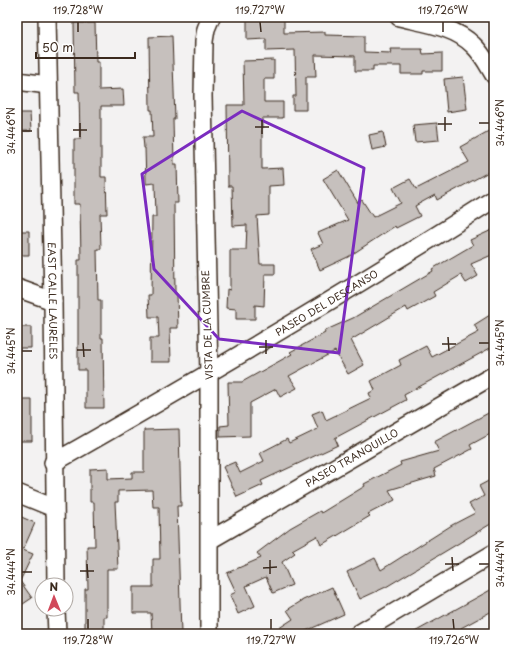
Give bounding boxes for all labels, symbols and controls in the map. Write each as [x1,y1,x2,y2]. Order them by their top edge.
text: 119.728°W [53,2,104,17]
text: 119.727°W [235,2,285,17]
text: 119.726°W [418,2,469,17]
scale bar [36,34,135,60]
text: 50 m [42,38,73,56]
text: 34.446°N [492,99,507,147]
text: 34.446°N [3,107,18,155]
street label: EAST CALLE LAURELES [45,242,62,360]
street label: PASEO DEL DESCANSO [272,265,380,339]
street label: VISTA DE LA CUMBRE [197,270,216,380]
text: 34.445°N [492,319,507,366]
text: 34.445°N [3,327,18,374]
street label: PASEO TRANQUILLO [302,424,401,490]
text: 34.444°N [492,540,507,588]
text: 34.444°N [3,548,18,596]
north arrow [34,577,74,617]
text: N [49,578,59,595]
text: 119.728°W [63,632,114,647]
text: 119.727°W [246,632,296,647]
text: 119.726°W [429,632,480,647]

